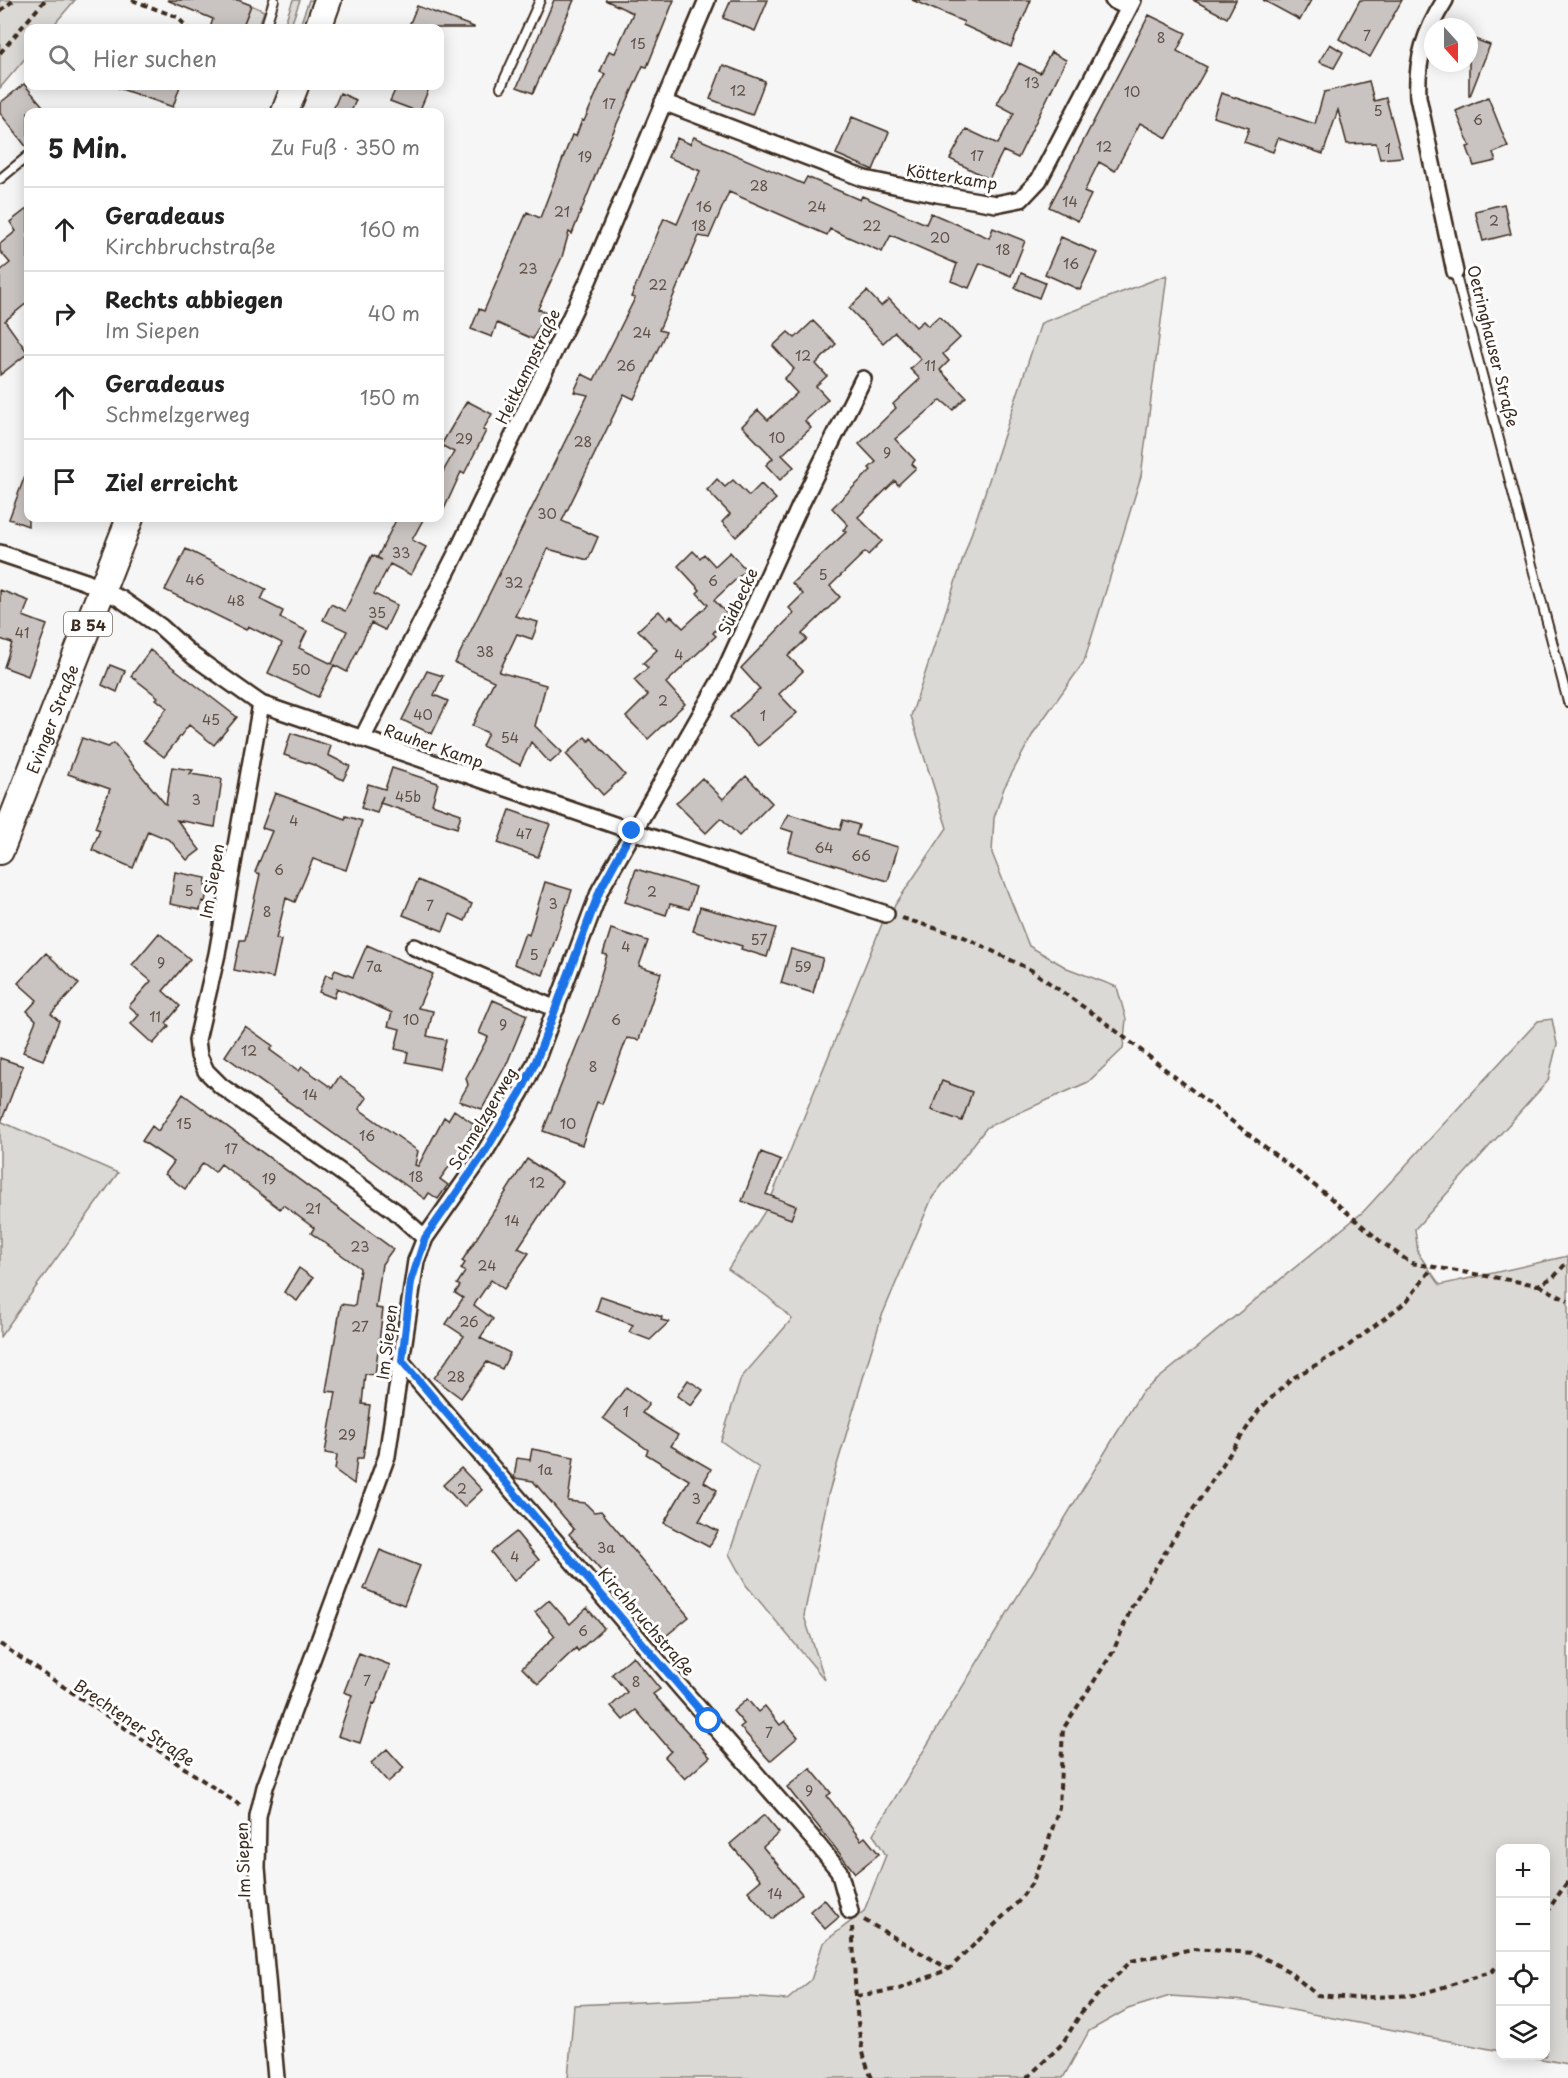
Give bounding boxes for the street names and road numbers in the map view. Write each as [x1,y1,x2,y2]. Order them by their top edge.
street label: Kötterkamp [905,157,1000,195]
street label: Oetringhauser Straße [1462,262,1526,430]
street label: Heitkampstraße [489,304,565,428]
street label: Südbecke [711,564,763,638]
road number: B 54 [64,612,112,636]
street label: Evinger Straße [19,661,84,777]
street label: Rauher Kamp [381,717,487,773]
street label: Im Siepen [193,842,229,920]
street label: Schmelzgerweg [442,1062,522,1174]
street label: Im Siepen [369,1303,403,1381]
street label: Kirchbruchstraße [593,1562,701,1680]
street label: Brechtener Straße [70,1673,200,1771]
street label: Im Siepen [229,1822,255,1898]

